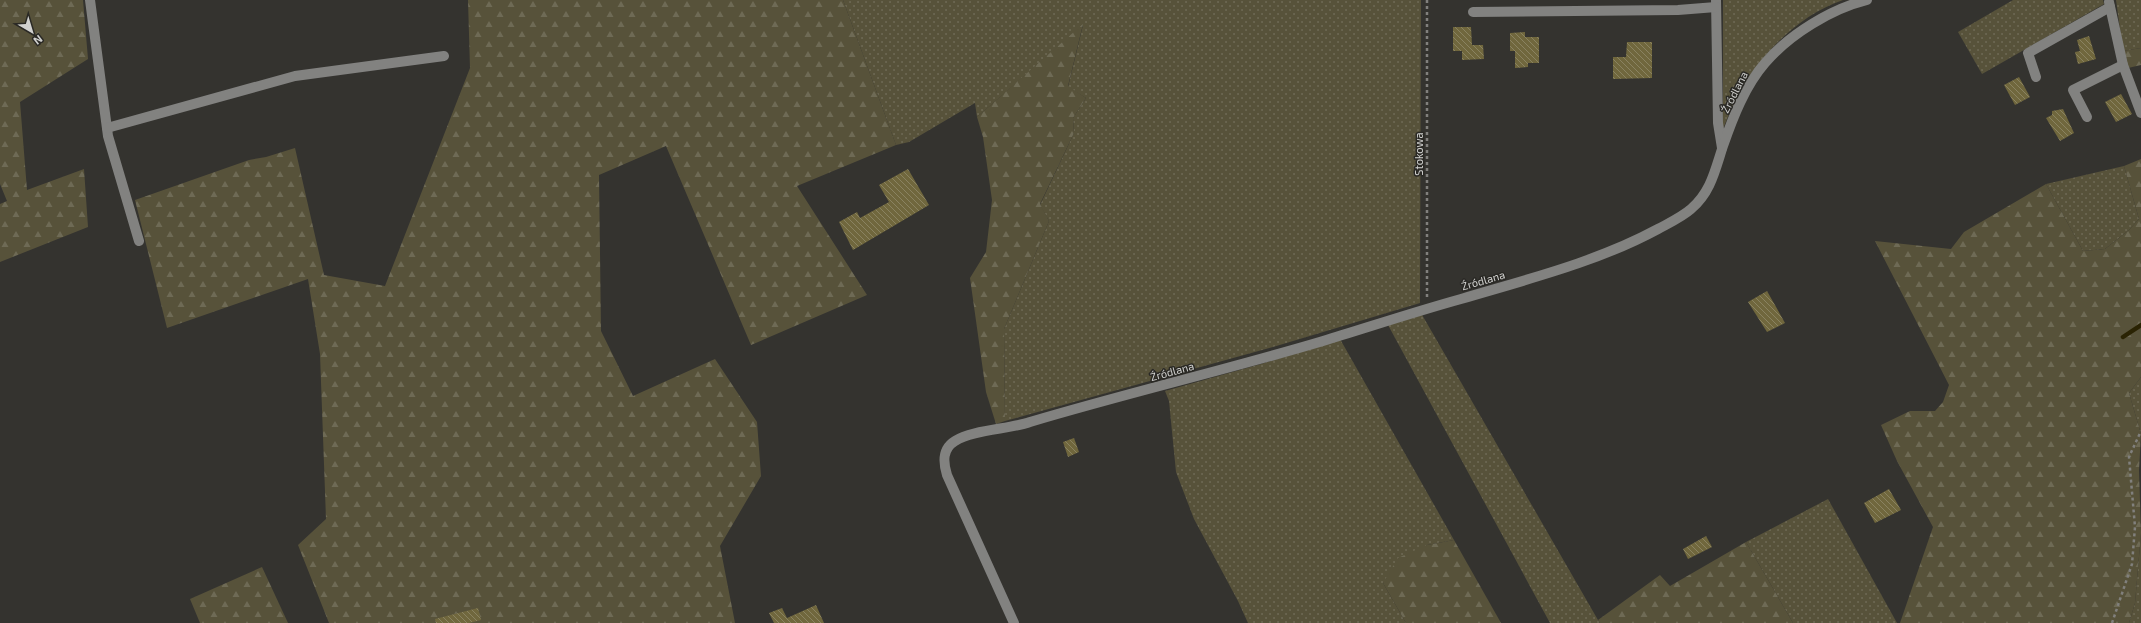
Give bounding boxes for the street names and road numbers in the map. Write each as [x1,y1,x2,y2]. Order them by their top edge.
street label: Źródlana [1718,69,1750,115]
street label: Stokowa [1412,132,1425,176]
street label: Źródlana [1460,268,1506,292]
street label: Źródlana [1149,359,1195,383]

